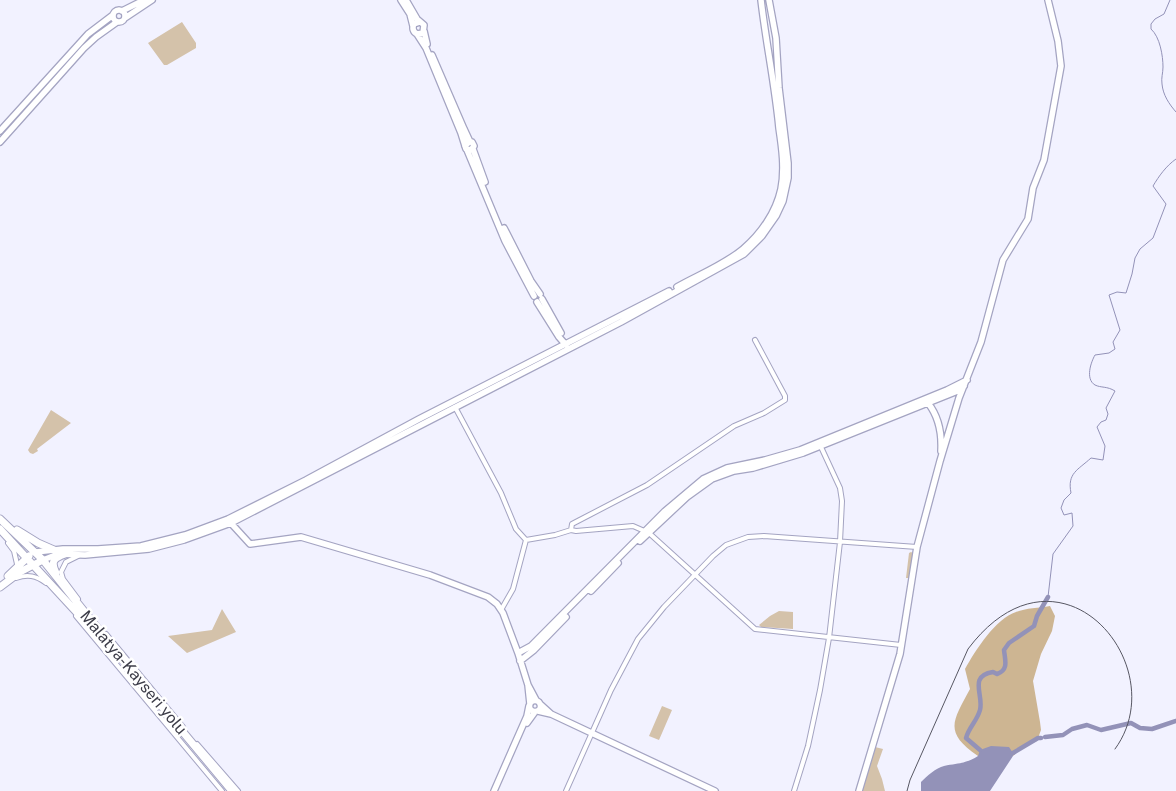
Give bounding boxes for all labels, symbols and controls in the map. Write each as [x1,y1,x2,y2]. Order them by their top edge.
street label: Malatya-Kayseri yolu [76,606,191,738]

